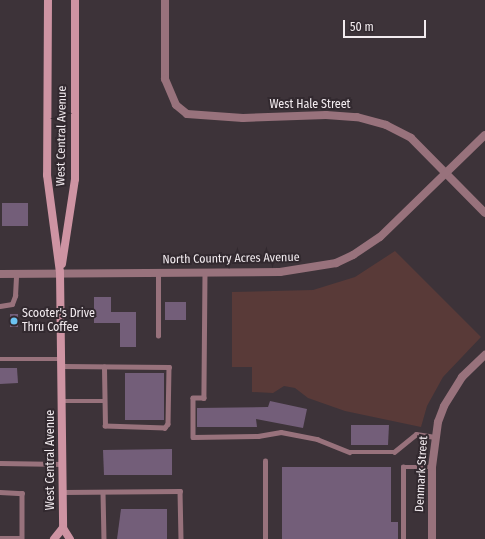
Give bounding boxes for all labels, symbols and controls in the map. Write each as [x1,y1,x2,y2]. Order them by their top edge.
scale bar [345,12,428,38]
text: 50 m [350,20,374,34]
street label: West Central Avenue [54,86,70,186]
street label: West Hale Street [269,98,351,112]
street label: North Country Acres Avenue [162,251,300,267]
place label: Scooter's Drive Thru Coffee [22,307,95,335]
marker: Scooter's Drive Thru Coffee [9,316,19,326]
street label: West Central Avenue [44,410,58,510]
street label: Denmark Street [413,435,431,513]

